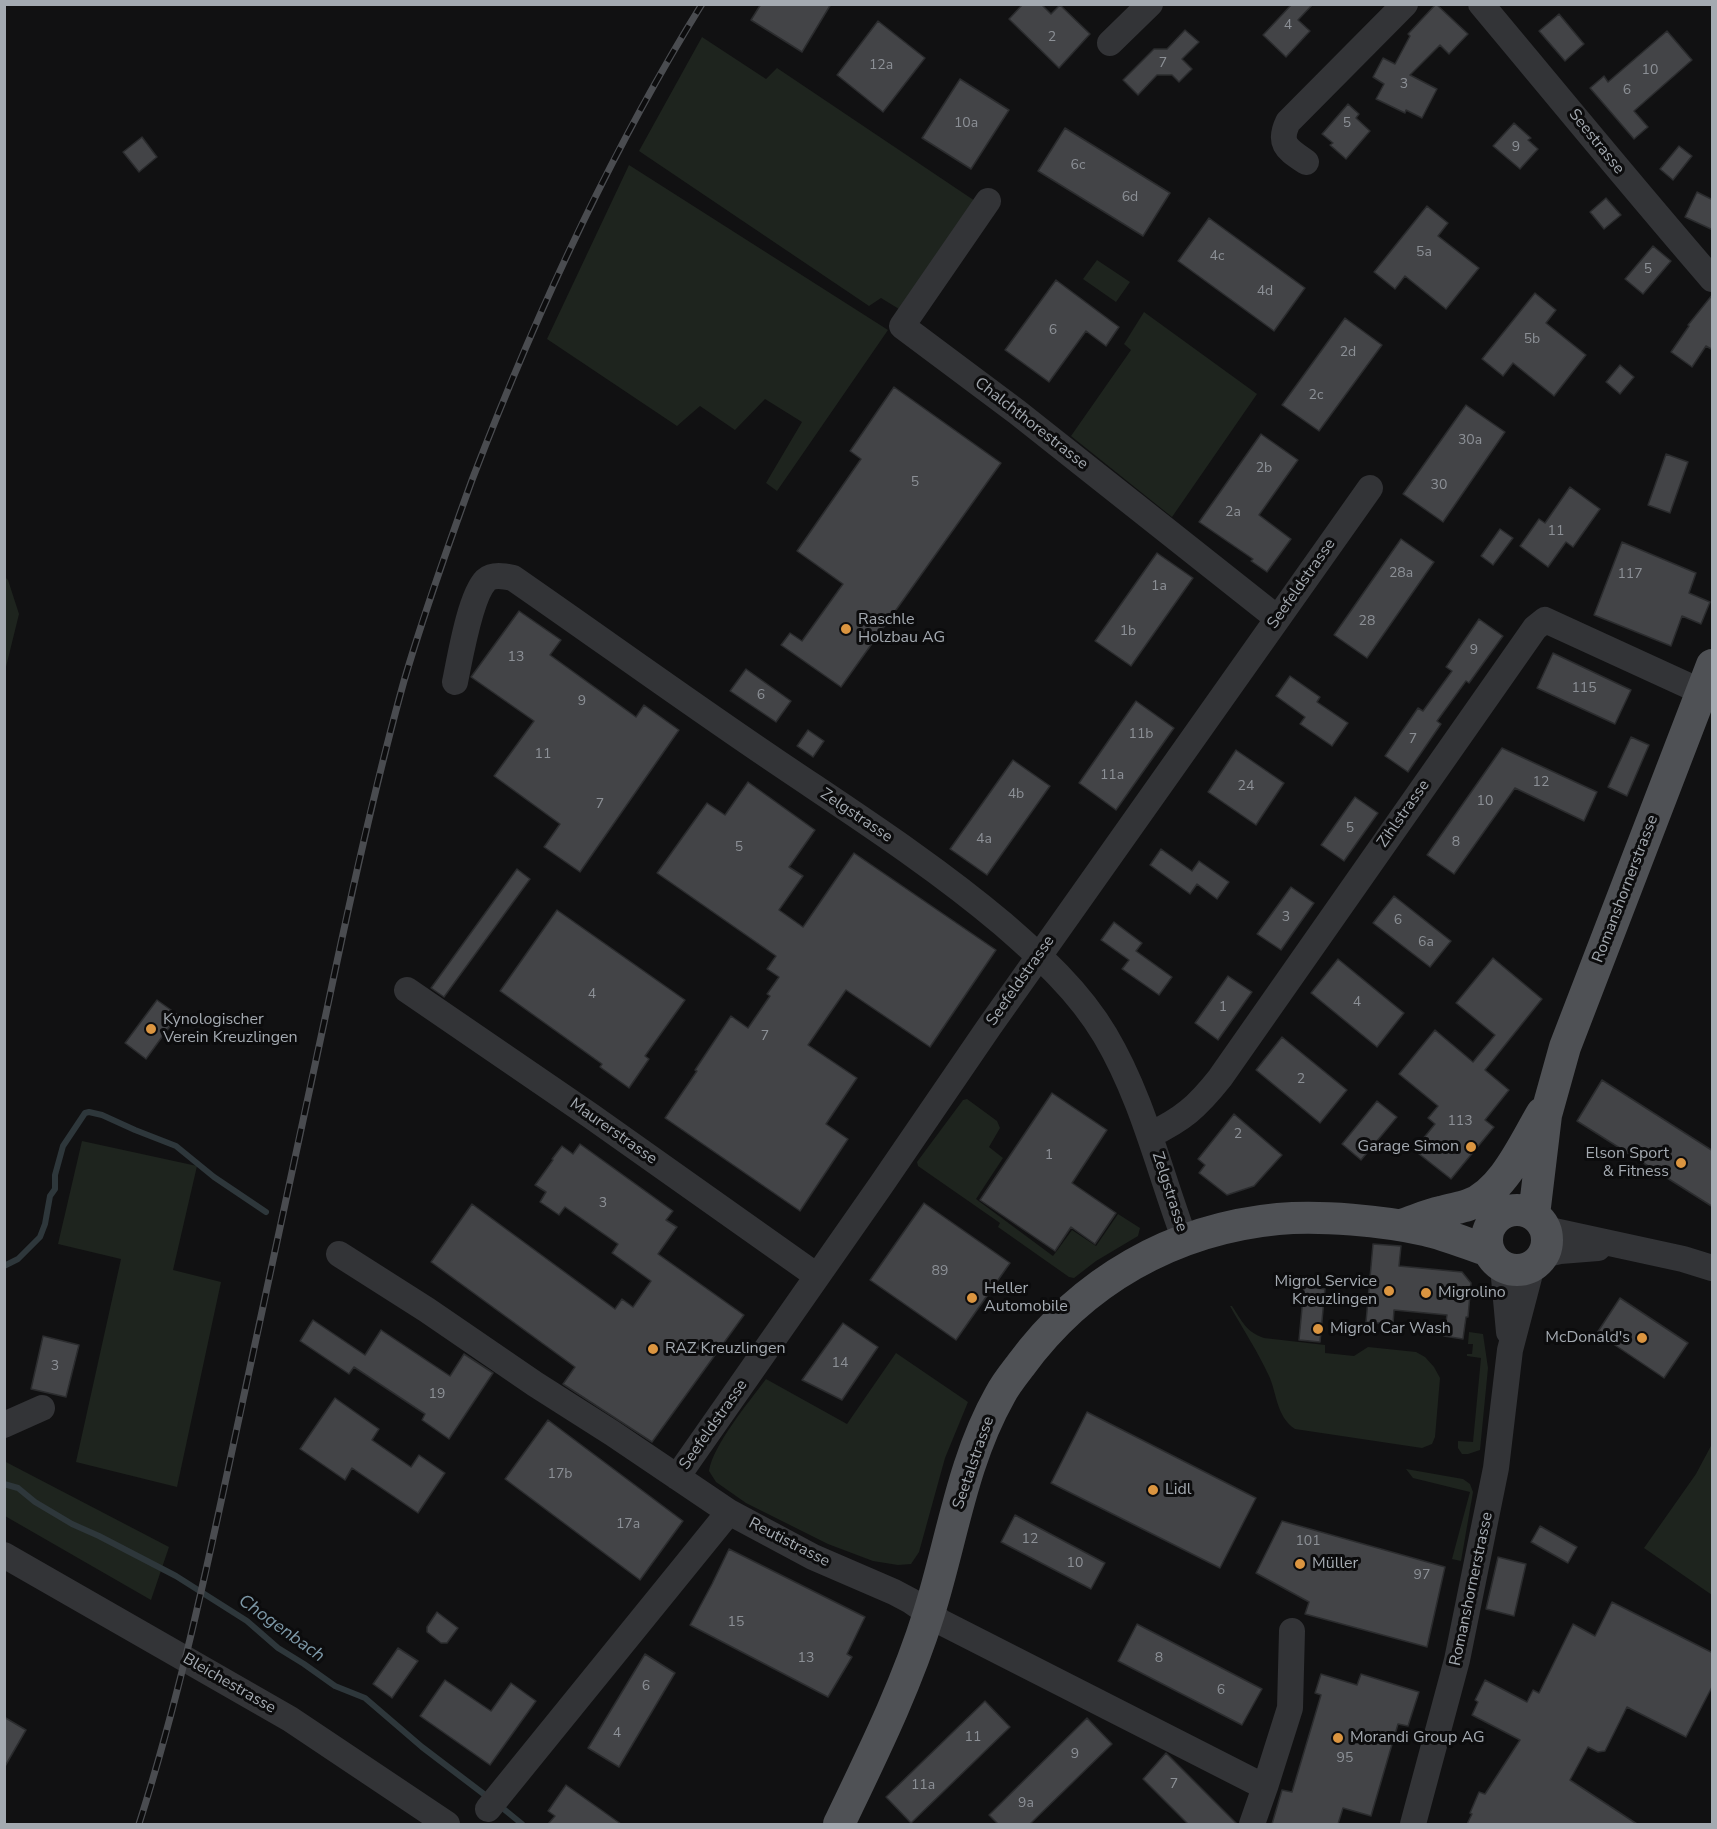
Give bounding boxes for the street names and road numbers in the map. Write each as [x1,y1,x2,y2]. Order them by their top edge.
street label: Seestrasse [1564,106,1628,178]
street label: Chalchthorestrasse [971,374,1091,474]
street label: Seefeldstrasse [1264,535,1340,633]
street label: Zihlstrasse [1374,776,1434,852]
street label: Zelgstrasse [816,785,896,847]
street label: Romanshornerstrasse [1589,812,1663,966]
street label: Seefeldstrasse [983,932,1059,1030]
street label: Maurerstrasse [566,1095,660,1169]
street label: Zelgstrasse [1147,1150,1191,1234]
street label: Seefeldstrasse [676,1376,752,1474]
street label: Seetalstrasse [949,1414,999,1512]
street label: Romanshornerstrasse [1446,1510,1498,1668]
street label: Reutistrasse [745,1514,833,1572]
street label: Bleichestrasse [179,1650,279,1718]

